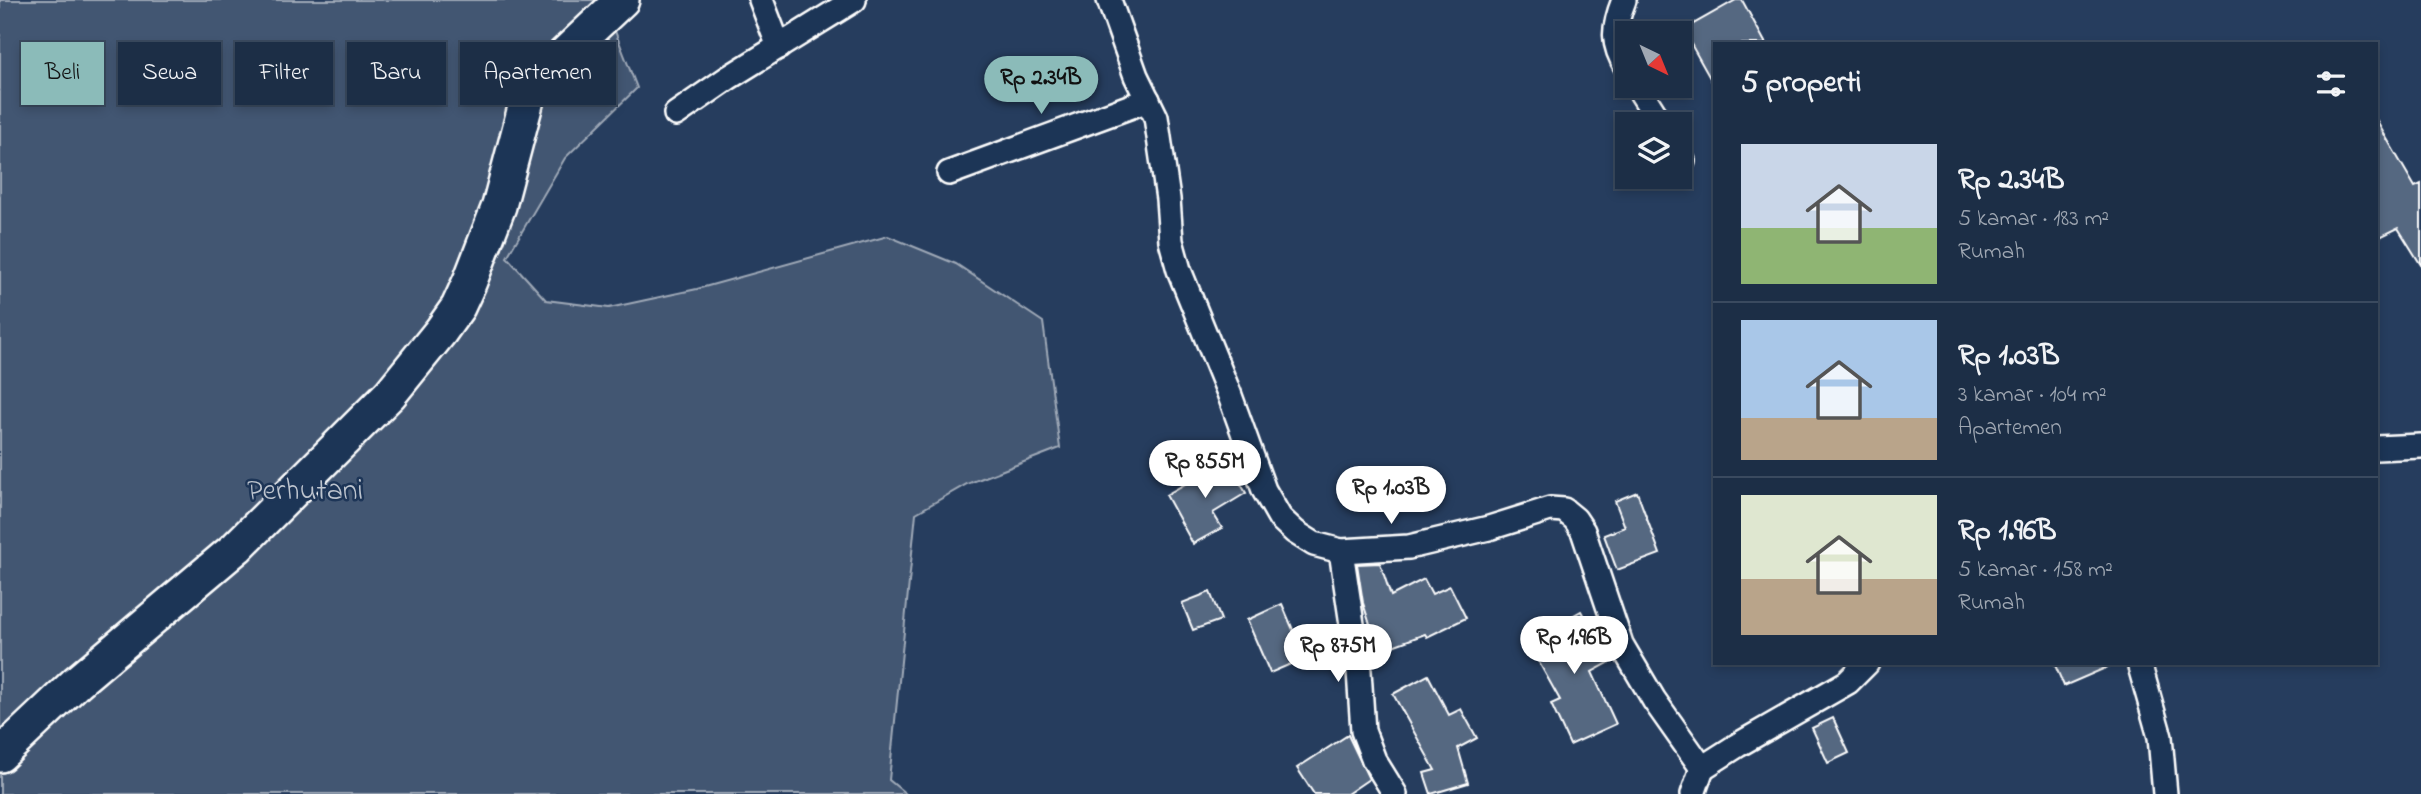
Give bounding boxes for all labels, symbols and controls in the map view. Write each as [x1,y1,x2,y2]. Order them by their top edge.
north arrow [1615,21,1692,98]
map controls [1615,21,1692,189]
chip: Beli [21,42,104,105]
chip: Sewa [118,42,221,105]
chip: Filter [235,42,333,105]
chip: Baru [347,42,446,105]
chip: Apartemen [460,42,616,105]
pin: Rp 2.34B [969,57,1113,116]
text: Rp 2.34B [1000,62,1082,95]
text: 5 properti [1741,62,1861,106]
icon: filters [2312,65,2350,103]
button: layers [1615,112,1692,189]
text: Rp 2.34B [1958,159,2064,203]
icon: home [1797,172,1881,256]
text: 5 kamar · 183 m² [1958,203,2109,236]
text: Rumah [1958,236,2025,269]
text: Rp 1.03B [1958,335,2060,379]
icon: home [1797,348,1881,432]
text: 3 kamar · 104 m² [1958,379,2107,412]
text: Apartemen [1958,412,2062,445]
pin: Rp 855M [1140,440,1270,500]
text: Rp 855M [1165,446,1245,479]
pin: Rp 1.03B [1319,466,1463,526]
park label: Perhutani [247,470,363,514]
text: Rp 1.03B [1352,472,1430,505]
text: Rp 1.96B [1958,510,2057,554]
icon: home [1797,523,1881,607]
text: 5 kamar · 158 m² [1958,554,2113,587]
text: Rumah [1958,587,2025,620]
pin: Rp 1.96B [1502,616,1646,676]
text: Rp 1.96B [1536,622,1612,655]
pin: Rp 875M [1273,624,1403,684]
text: Rp 875M [1300,630,1376,663]

